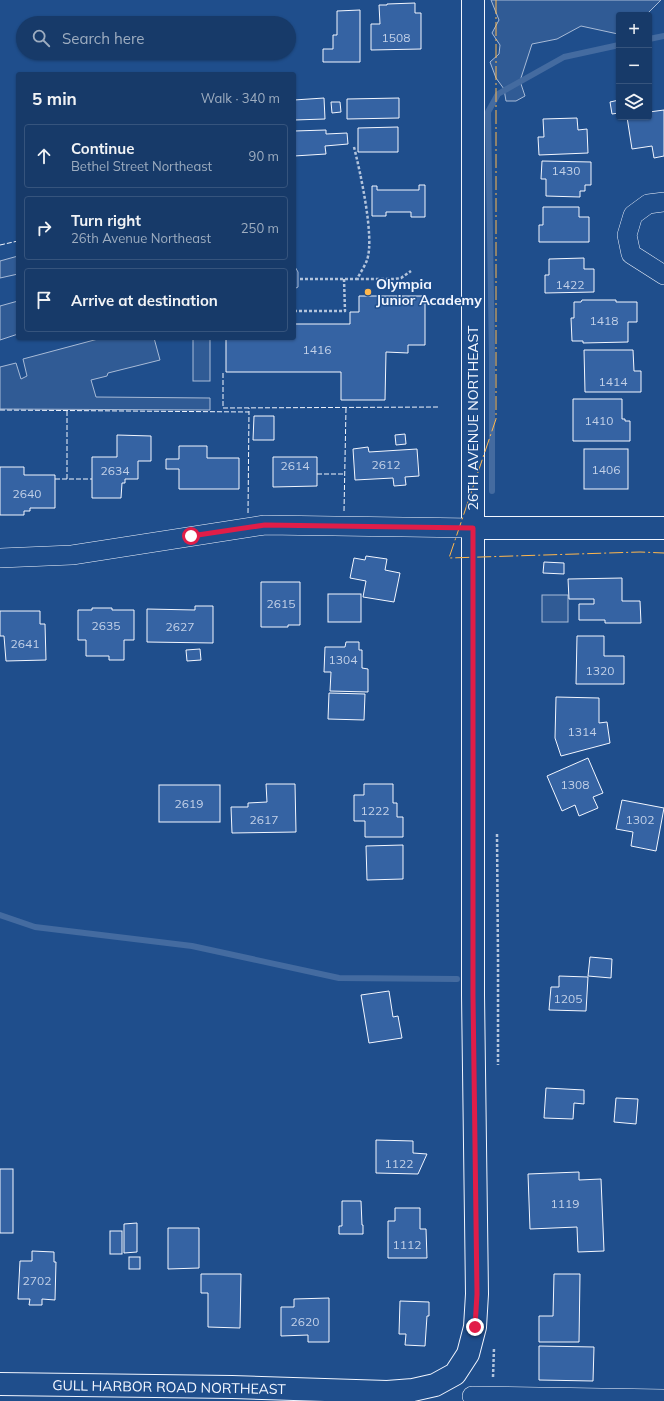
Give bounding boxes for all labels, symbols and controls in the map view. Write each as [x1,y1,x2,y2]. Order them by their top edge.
map controls [616,12,652,120]
button: + [616,12,652,48]
search box [16,16,296,60]
icon: search [30,27,52,49]
text: Search here [62,29,144,48]
house number: 1508 [382,30,410,45]
button: − [616,48,652,84]
button: layers [616,84,652,120]
text: 5 min [32,88,77,109]
text: Walk · 340 m [201,90,280,106]
text: Continue [71,139,134,158]
icon: ahead [33,145,55,167]
text: 90 m [249,148,279,164]
text: Bethel Street Northeast [71,158,212,174]
house number: 1430 [552,163,580,178]
text: Turn right [71,211,141,230]
icon: right [33,217,55,239]
text: 250 m [241,220,279,236]
text: 26th Avenue Northeast [71,230,211,246]
place label: Olympia Junior Academy [376,275,482,309]
house number: 1422 [556,277,584,292]
marker: Olympia Junior Academy [363,287,373,297]
icon: arrive [33,289,55,311]
text: Arrive at destination [71,291,218,310]
house number: 1418 [590,313,618,328]
street label: 26TH AVENUE NORTHEAST [464,325,482,510]
house number: 1416 [303,342,331,357]
house number: 1414 [599,374,627,389]
house number: 1410 [585,413,613,428]
house number: 2612 [372,457,400,472]
house number: 2614 [281,458,309,473]
house number: 1406 [592,462,620,477]
house number: 2634 [101,463,129,478]
house number: 2640 [13,486,41,501]
route start [182,527,200,545]
house number: 2615 [267,596,295,611]
house number: 2635 [92,618,120,633]
house number: 2627 [166,619,194,634]
house number: 2641 [11,636,39,651]
house number: 1304 [329,652,357,667]
house number: 1320 [586,663,614,678]
house number: 1314 [568,724,596,739]
house number: 1308 [561,777,589,792]
house number: 2619 [175,796,203,811]
house number: 1222 [361,803,389,818]
house number: 2617 [250,812,278,827]
house number: 1302 [626,812,654,827]
house number: 1205 [554,991,582,1006]
house number: 1122 [385,1156,413,1171]
house number: 1119 [551,1196,579,1211]
house number: 1112 [393,1237,421,1252]
house number: 2702 [23,1273,51,1288]
house number: 2620 [291,1314,319,1329]
route end [466,1318,484,1336]
street label: GULL HARBOR ROAD NORTHEAST [52,1376,286,1398]

